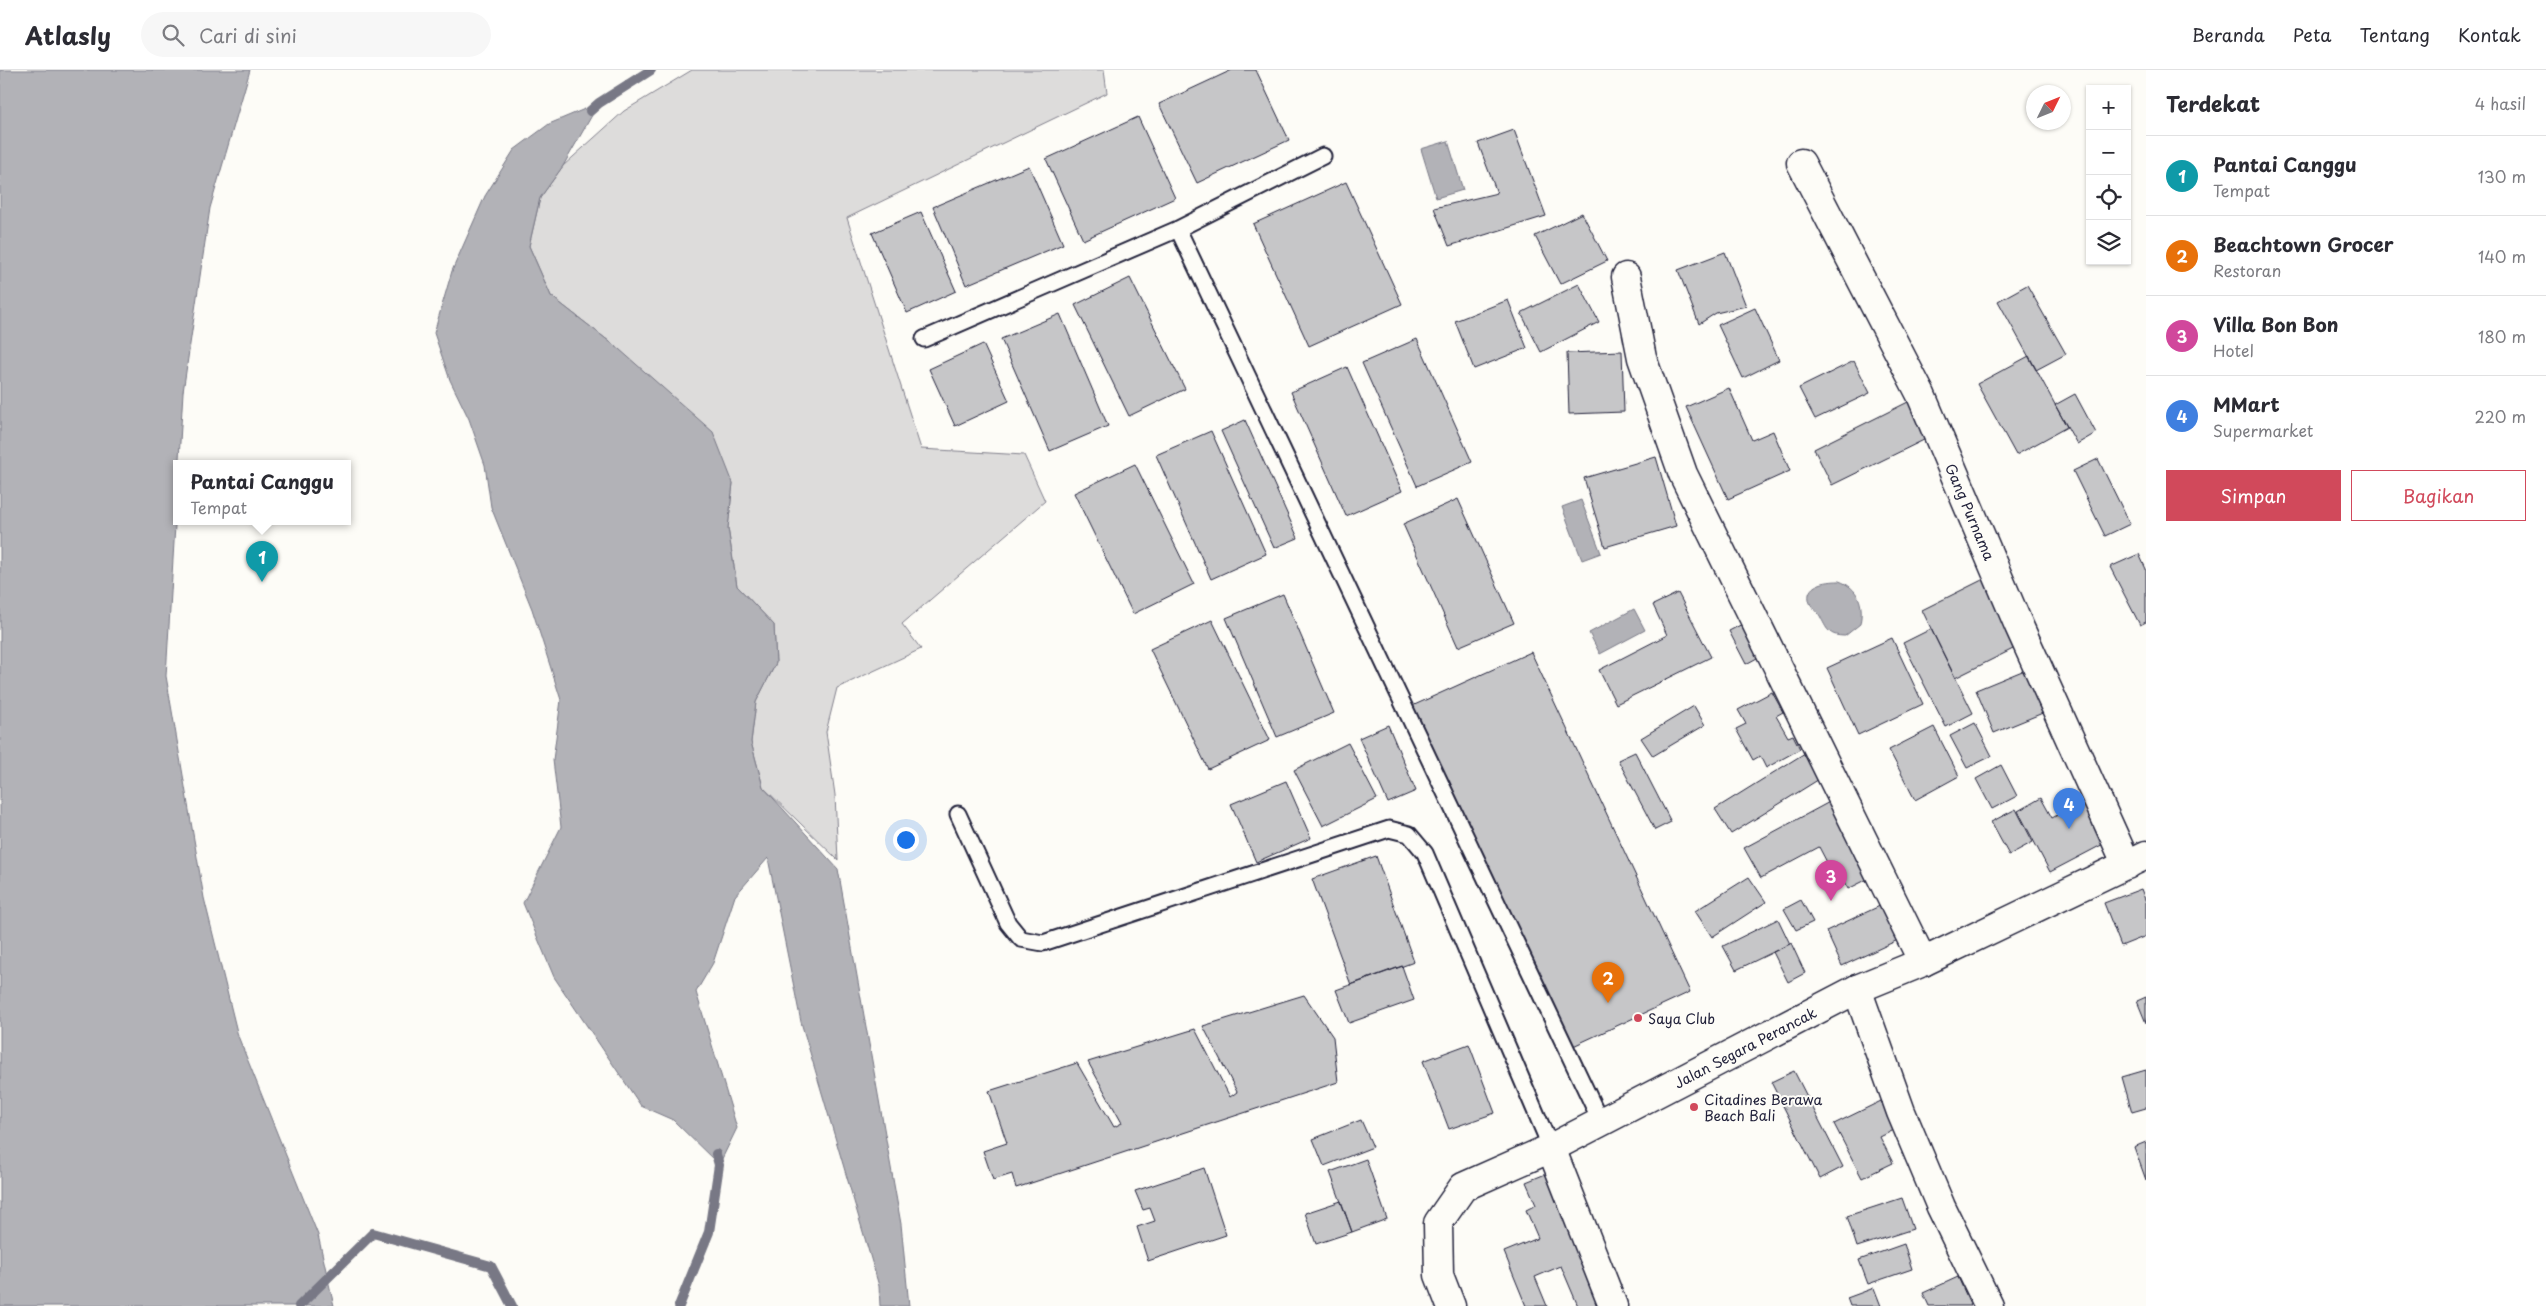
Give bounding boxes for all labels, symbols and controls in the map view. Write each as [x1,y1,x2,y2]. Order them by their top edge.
search box [141,12,491,57]
text: Atlasly [25,17,111,53]
icon: search [159,21,187,49]
text: Cari di sini [199,21,297,49]
text: Beranda [2192,21,2265,48]
text: Peta [2293,21,2331,48]
text: Tentang [2359,21,2430,48]
text: Kontak [2458,21,2521,48]
north arrow [2026,85,2071,130]
map controls [2086,85,2131,265]
button: + [2086,85,2131,130]
text: Terdekat [2166,87,2260,119]
text: 4 hasil [2475,91,2526,115]
button: − [2086,130,2131,175]
text: Pantai Canggu [2213,150,2357,178]
text: 1 [2178,164,2186,188]
text: 130 m [2478,164,2526,188]
button: locate [2086,175,2131,220]
text: Tempat [2213,178,2270,202]
button: layers [2086,220,2131,265]
text: Beachtown Grocer [2213,230,2394,258]
text: 2 [2176,244,2188,268]
text: 140 m [2478,244,2526,268]
text: Restoran [2213,258,2281,282]
text: Villa Bon Bon [2213,310,2339,338]
text: 3 [2177,324,2187,348]
text: 180 m [2478,324,2526,348]
text: Hotel [2213,338,2254,362]
text: MMart [2213,390,2280,418]
text: 4 [2177,404,2187,428]
text: 220 m [2475,404,2526,428]
text: Supermarket [2213,418,2313,442]
popup [173,460,351,525]
street label: Gang Purnama [1941,460,2000,563]
text: Pantai Canggu [190,467,334,495]
button: Simpan [2166,470,2341,521]
button: Bagikan [2351,470,2526,521]
text: Tempat [190,495,247,519]
pin: 1 [246,541,278,582]
pin: 4 [2053,788,2085,829]
your location [893,827,919,853]
pin: 3 [1815,860,1847,901]
pin: 2 [1592,962,1624,1003]
street label: Jalan Segara Perancak [1670,1001,1820,1093]
place label: Saya Club [1648,1008,1715,1029]
marker: Saya Club [1632,1012,1644,1024]
place label: Citadines Berawa Beach Bali [1704,1089,1822,1126]
marker: Citadines Berawa Beach Bali [1688,1101,1700,1113]

